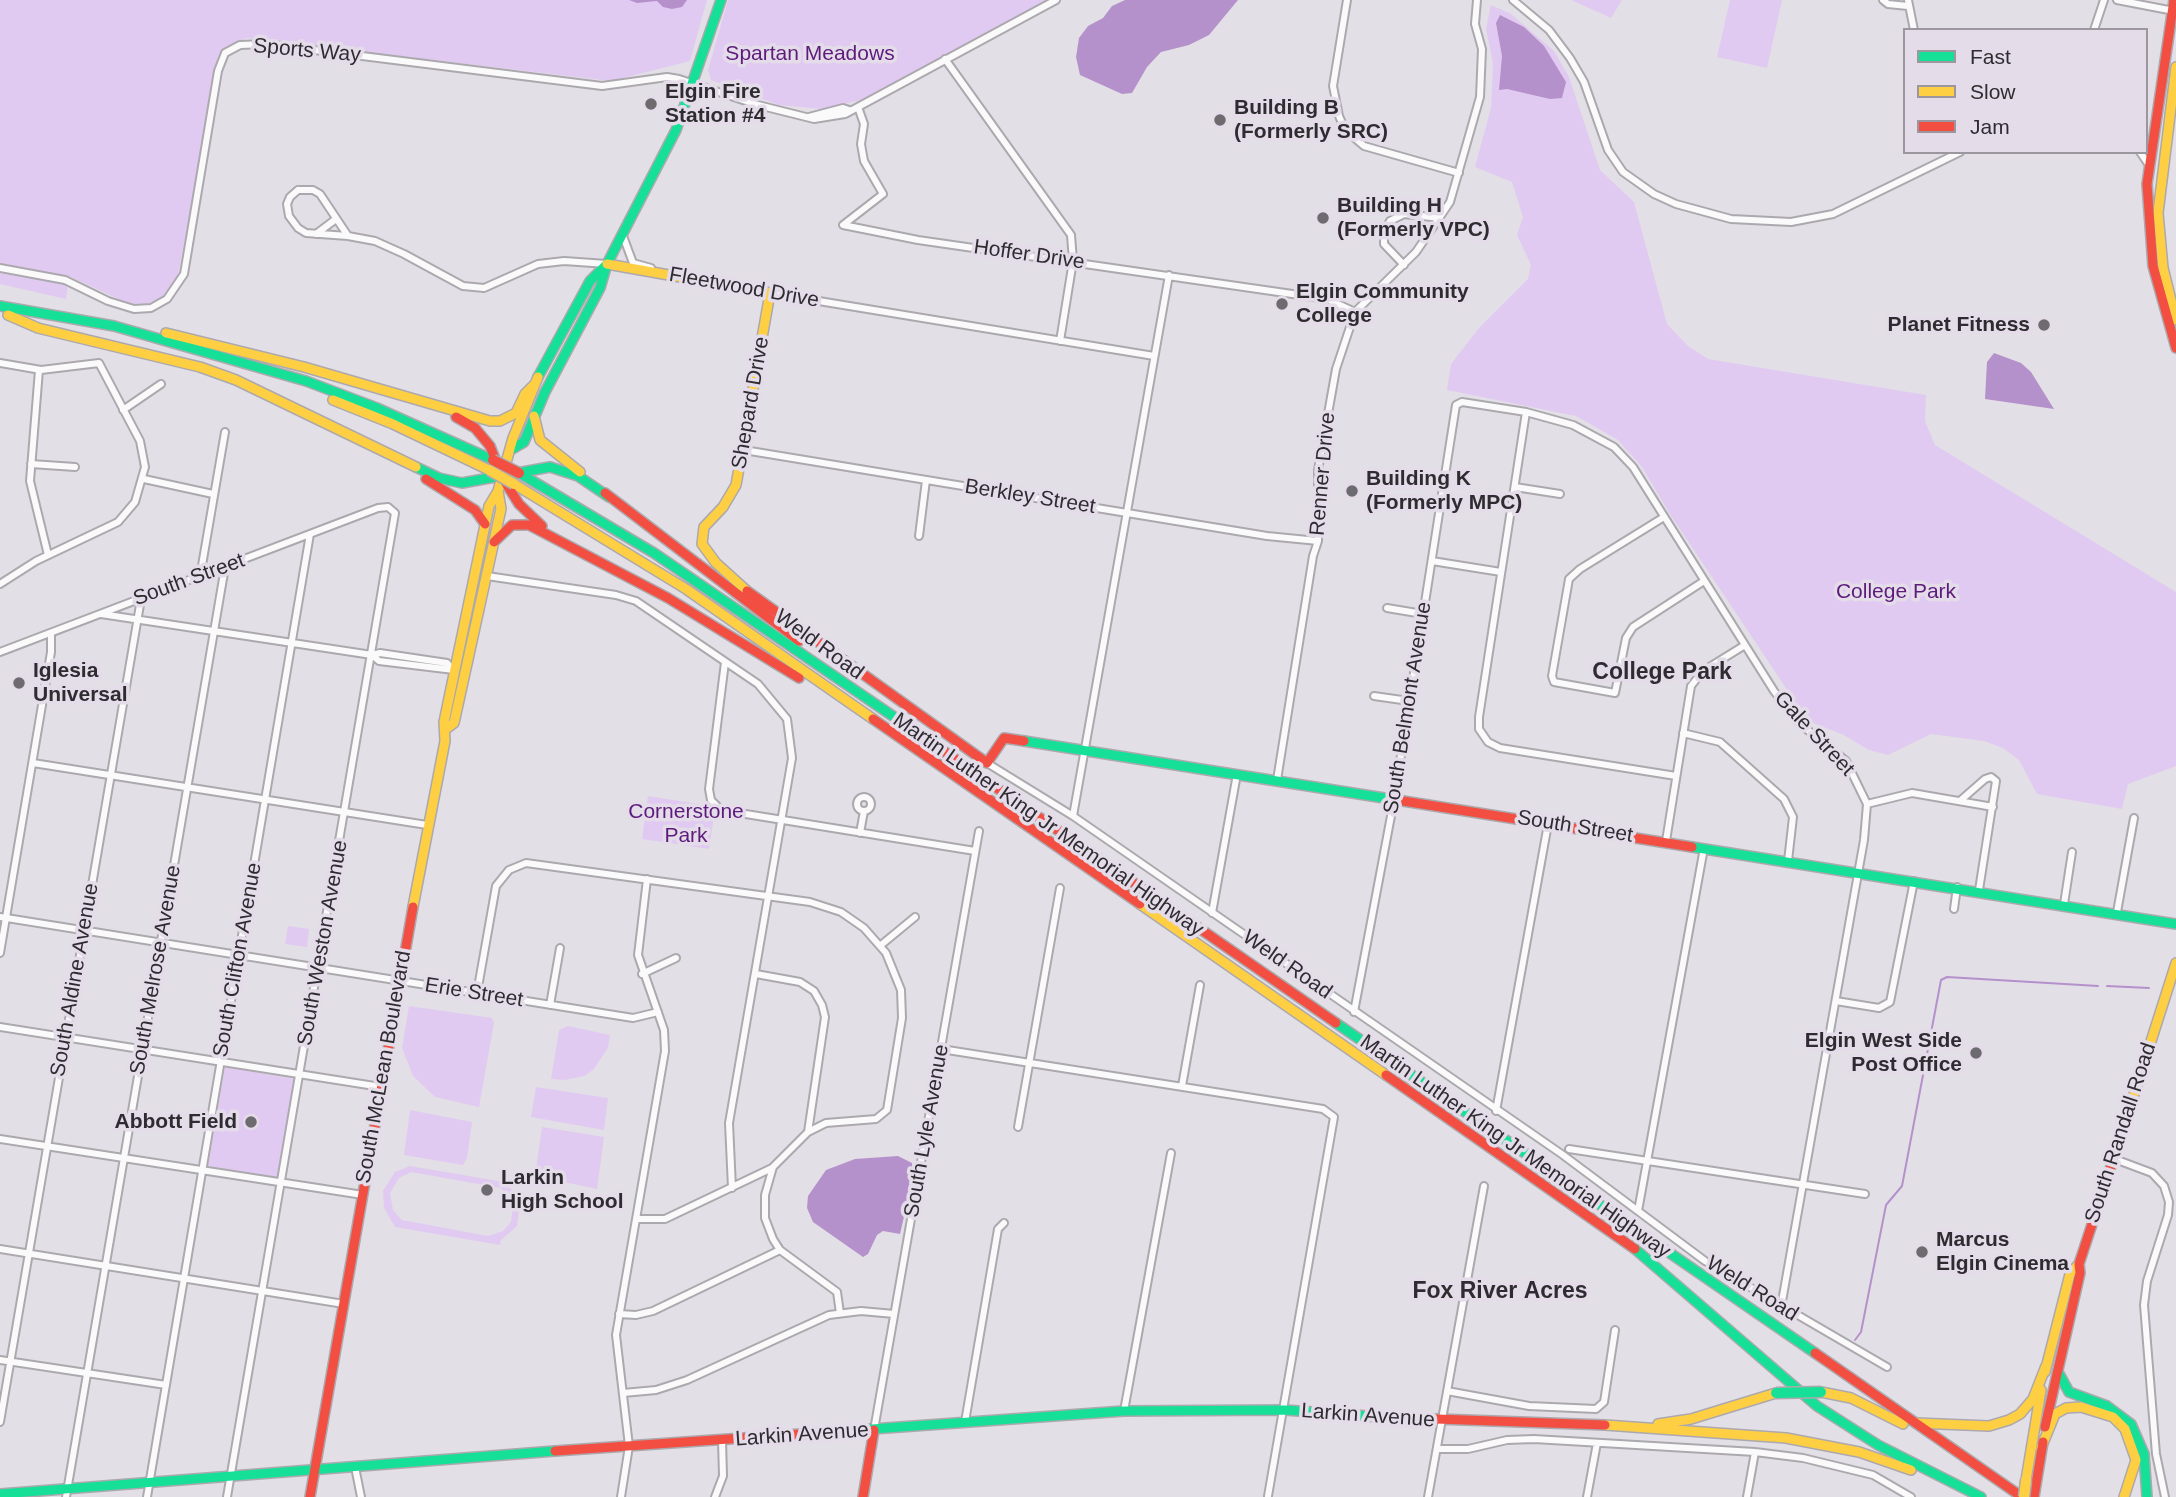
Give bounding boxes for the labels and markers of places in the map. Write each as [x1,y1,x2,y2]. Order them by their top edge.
place label: Elgin Fire Station #4 [665,79,765,129]
place label: Building B (Formerly SRC) [1234,95,1388,145]
marker: Elgin Fire Station #4 [643,96,659,112]
marker: Building B (Formerly SRC) [1212,112,1228,128]
place label: Building H (Formerly VPC) [1337,193,1490,243]
marker: Building H (Formerly VPC) [1315,210,1331,226]
place label: Elgin Community College [1296,279,1469,329]
marker: Elgin Community College [1274,296,1290,312]
place label: Planet Fitness [1888,312,2030,338]
marker: Planet Fitness [2036,317,2052,333]
place label: Building K (Formerly MPC) [1366,466,1522,516]
marker: Building K (Formerly MPC) [1344,483,1360,499]
place label: Iglesia Universal [33,658,128,708]
marker: Iglesia Universal [11,675,27,691]
place label: Elgin West Side Post Office [1805,1028,1962,1078]
marker: Elgin West Side Post Office [1968,1045,1984,1061]
place label: Abbott Field [115,1109,237,1135]
marker: Abbott Field [243,1114,259,1130]
place label: Larkin High School [501,1165,623,1215]
marker: Larkin High School [479,1182,495,1198]
place label: Marcus Elgin Cinema [1936,1227,2069,1277]
marker: Marcus Elgin Cinema [1914,1244,1930,1260]

